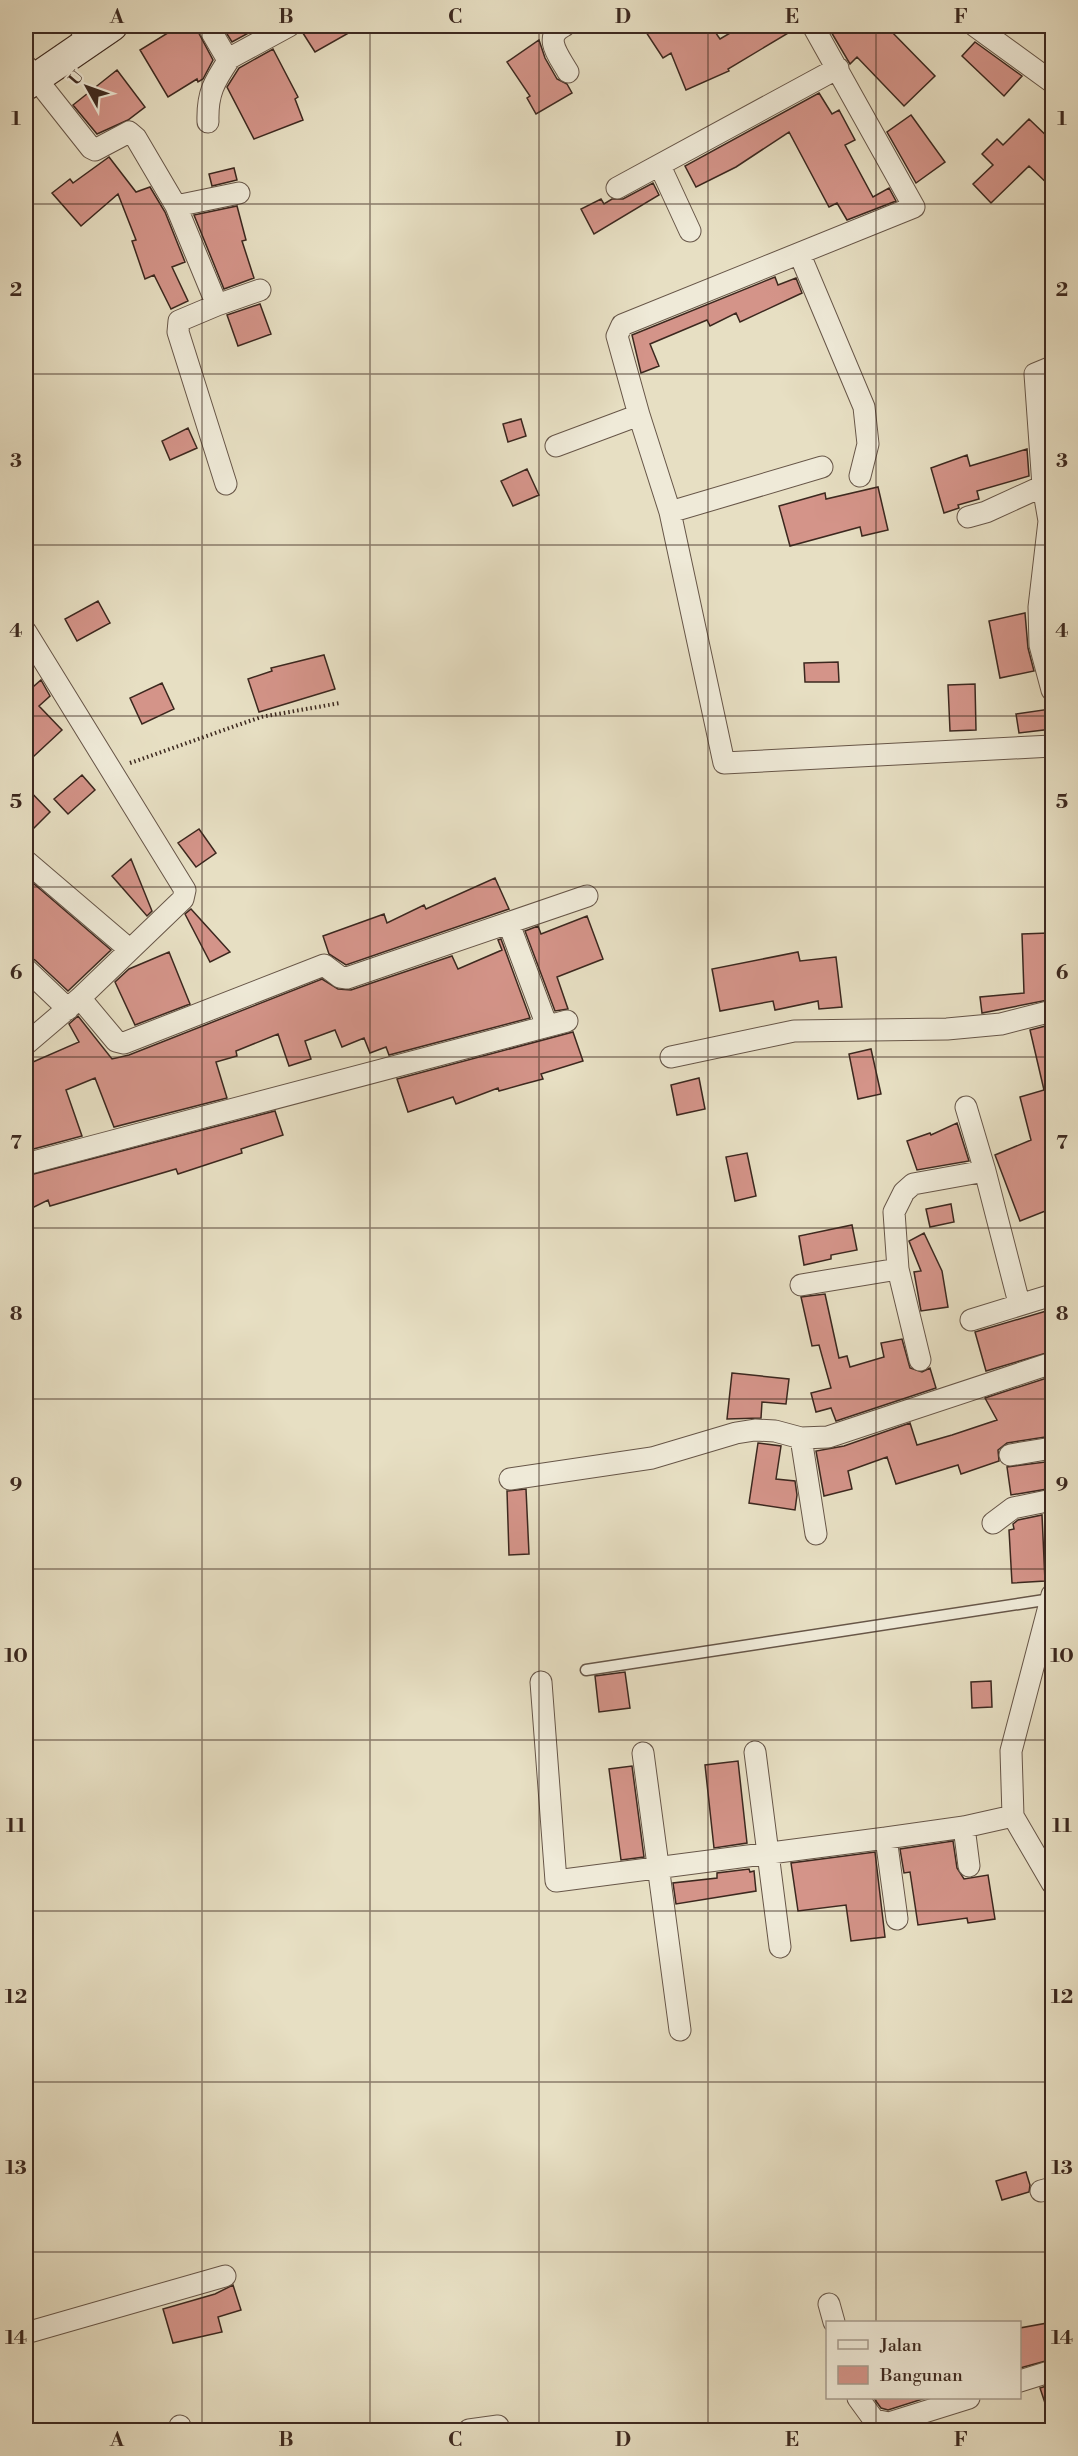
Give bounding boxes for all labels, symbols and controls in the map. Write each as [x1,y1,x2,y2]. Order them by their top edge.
text: A [109,5,125,30]
text: B [278,5,294,30]
text: C [448,5,462,30]
text: D [615,5,631,30]
text: E [785,5,799,30]
text: F [954,5,968,30]
north arrow [57,57,117,117]
text: U [65,66,88,89]
text: 1 [11,107,21,132]
text: 1 [1057,107,1067,132]
text: 2 [10,278,22,303]
text: 2 [1056,278,1068,303]
text: 3 [10,449,22,474]
text: 3 [1056,449,1068,474]
text: 4 [9,619,23,644]
text: 4 [1055,619,1069,644]
text: 5 [10,790,22,815]
text: 5 [1056,790,1068,815]
text: 6 [10,961,23,986]
text: 6 [1056,961,1069,986]
text: 7 [10,1131,22,1156]
text: 7 [1056,1131,1068,1156]
text: 8 [10,1302,23,1327]
text: 8 [1056,1302,1069,1327]
text: 9 [10,1473,22,1498]
text: 9 [1056,1473,1068,1498]
text: 10 [4,1644,28,1669]
text: 10 [1050,1644,1074,1669]
text: 11 [6,1814,26,1839]
text: 11 [1052,1814,1072,1839]
text: 12 [5,1985,27,2010]
text: 12 [1051,1985,1073,2010]
text: 13 [5,2156,27,2181]
text: 13 [1051,2156,1073,2181]
legend [826,2321,1021,2399]
text: 14 [5,2326,27,2351]
text: 14 [1051,2326,1073,2351]
text: Jalan [879,2334,922,2357]
text: Bangunan [879,2364,963,2387]
text: A [109,2428,125,2453]
text: B [278,2428,294,2453]
text: C [448,2428,462,2453]
text: D [615,2428,631,2453]
text: E [785,2428,799,2453]
text: F [954,2428,968,2453]

